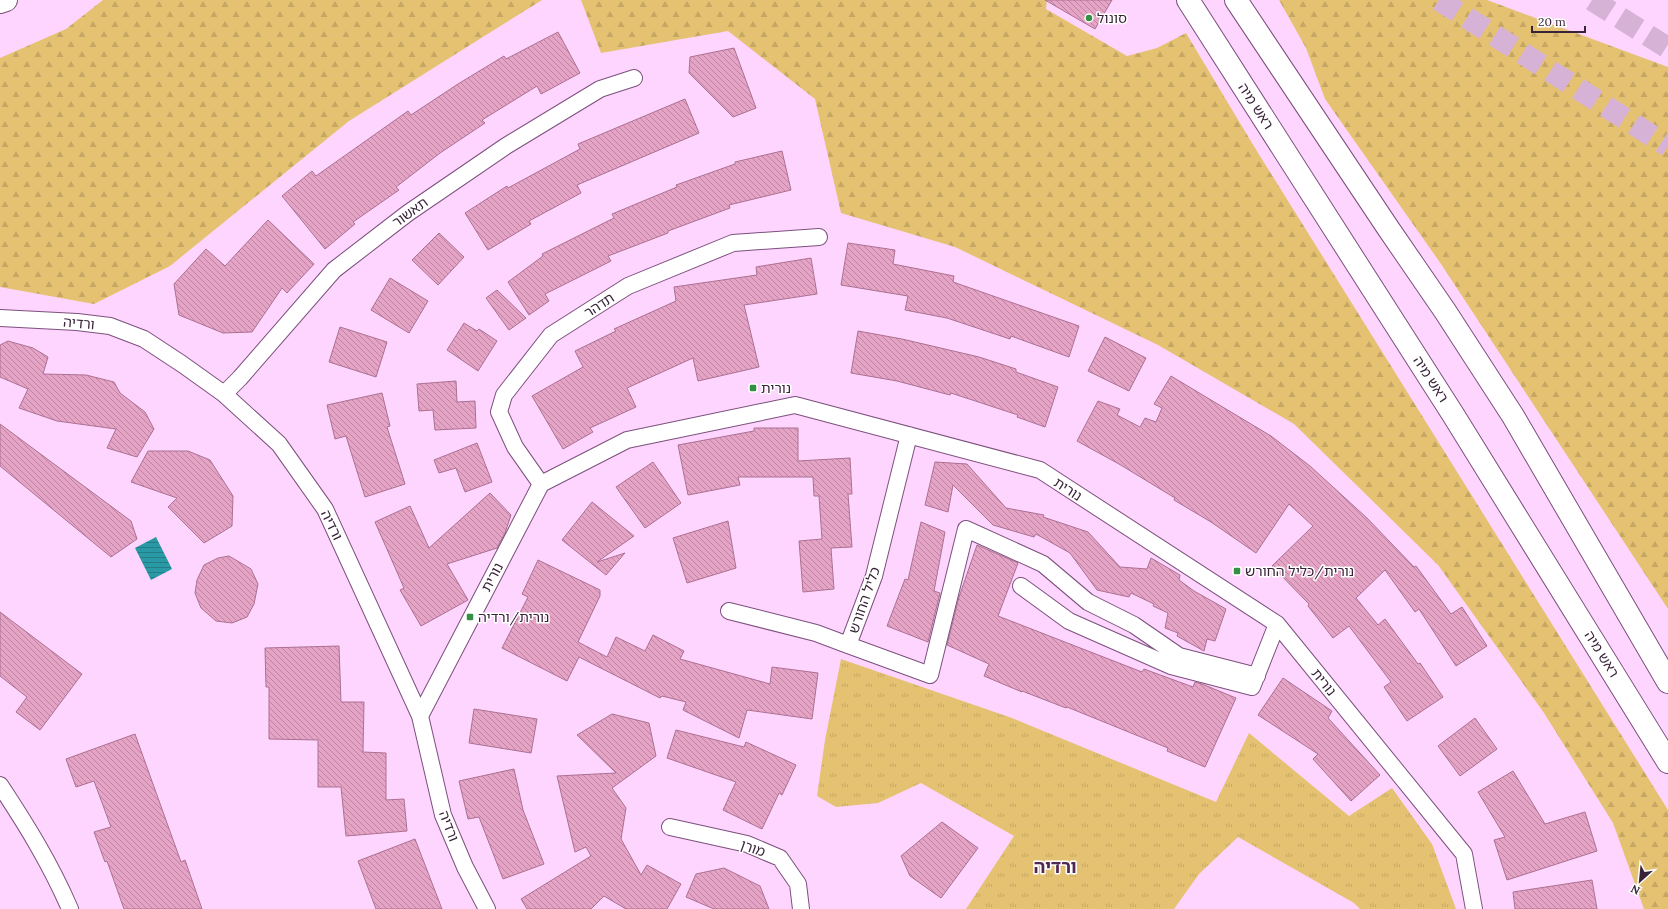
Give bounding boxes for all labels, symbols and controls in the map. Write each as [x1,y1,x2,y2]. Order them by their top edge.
scale bar [1532,8,1585,34]
place label: סונול [1097,9,1127,27]
marker: סונול [1084,13,1094,23]
text: 20 m [1538,14,1566,29]
street label: ראש מיה [1234,79,1278,133]
street label: תאשור [389,193,431,231]
street label: תדהר [581,289,617,321]
street label: ורדיה [62,313,96,333]
street label: ראש מיה [1409,352,1453,406]
place label: נורית [761,379,791,397]
marker: נורית [748,383,758,393]
street label: נורית [1050,473,1086,505]
street label: ורדיה [317,507,347,543]
street label: נורית [477,559,507,595]
place label: נורית/כליל החורש [1245,562,1354,580]
street label: כליל החורש [844,564,884,636]
marker: נורית/כליל החורש [1232,566,1242,576]
place label: נורית/ורדיה [478,608,549,626]
marker: נורית/ורדיה [465,612,475,622]
street label: ראש מיה [1581,627,1623,681]
street label: נורית [1308,665,1340,699]
street label: ורדיה [435,808,463,844]
street label: מורן [738,835,768,861]
district label: ורדיה [1033,855,1077,878]
north arrow [1620,861,1660,901]
text: N [1628,882,1642,898]

